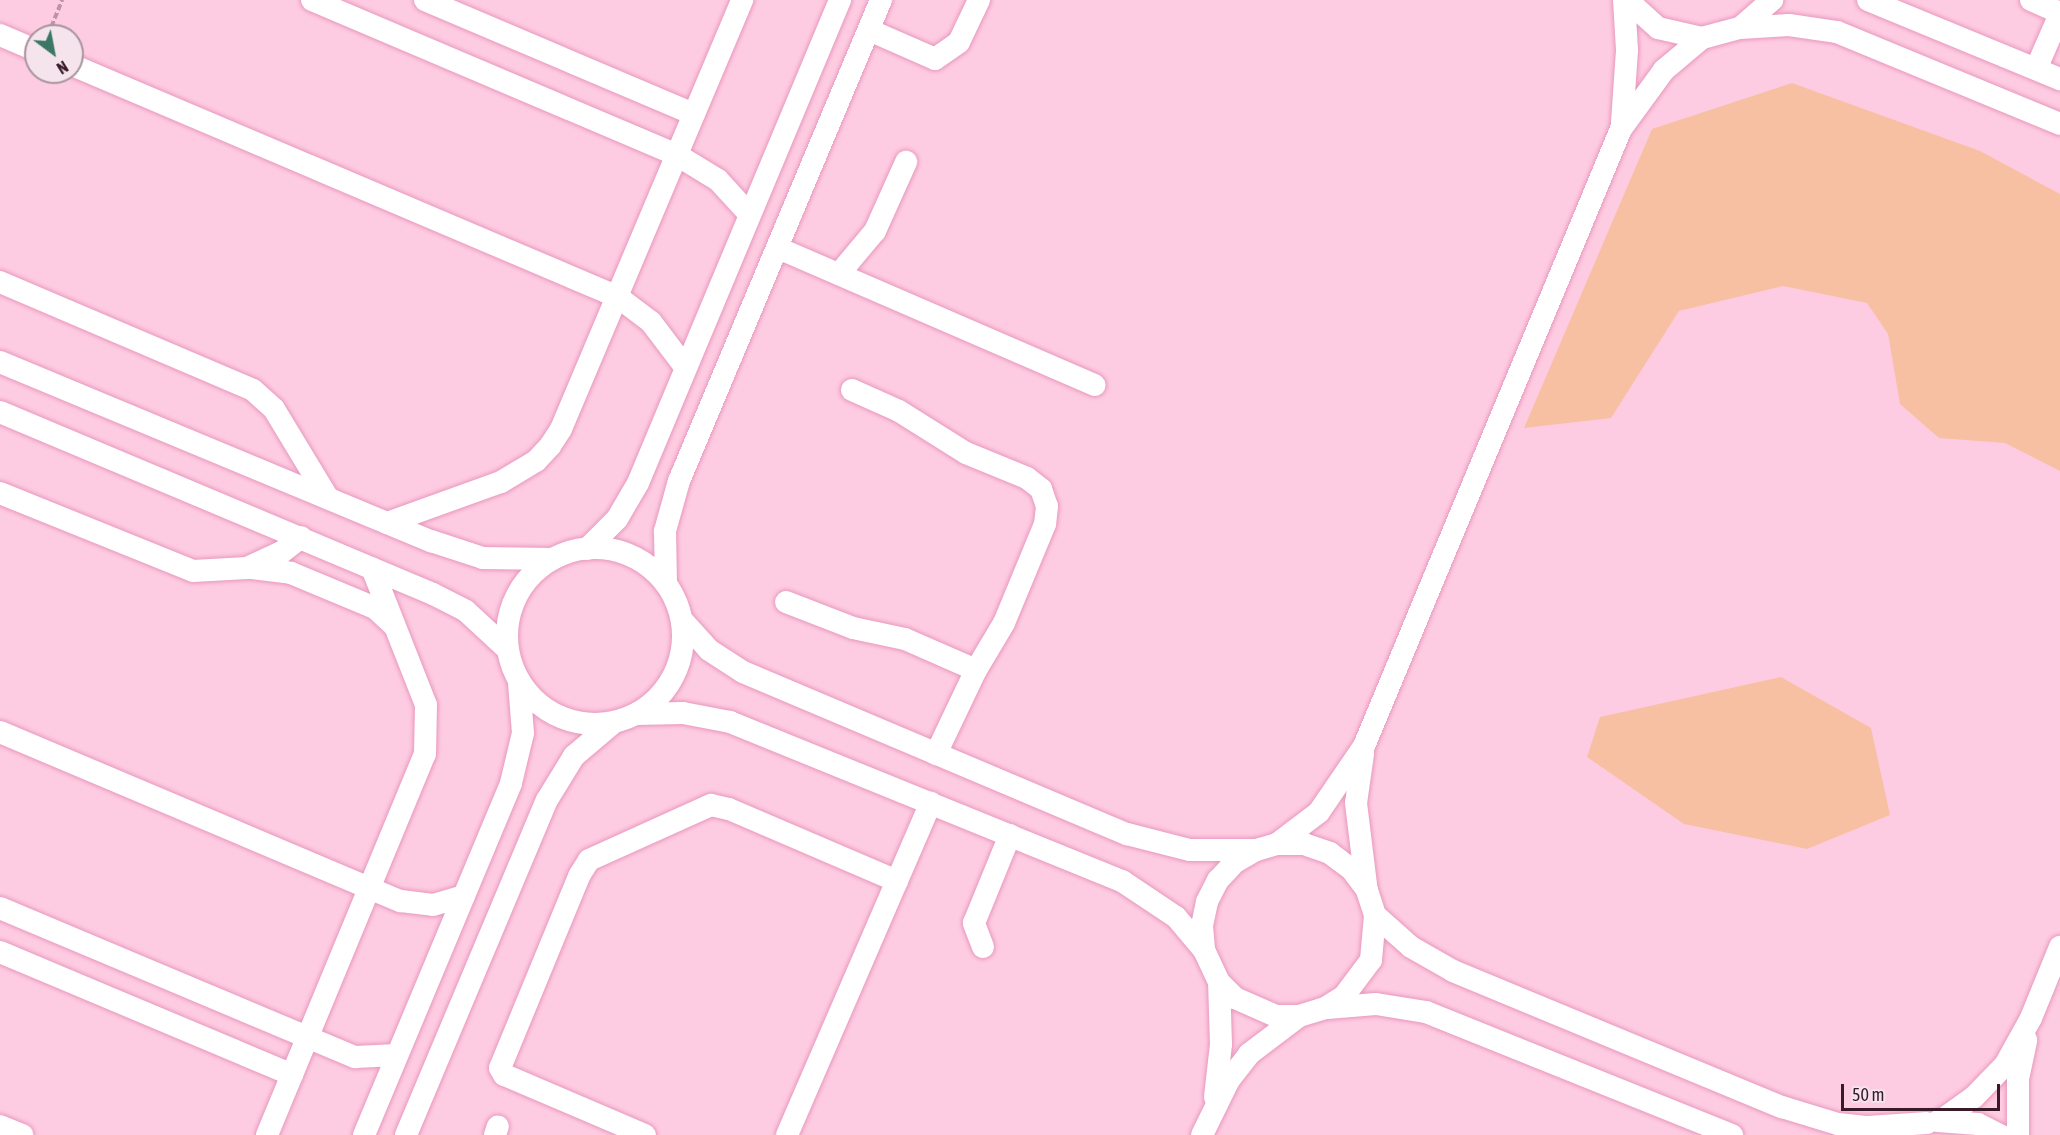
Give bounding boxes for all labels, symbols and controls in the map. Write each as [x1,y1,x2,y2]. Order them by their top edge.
north arrow [24,24,84,84]
text: N [54,57,71,78]
scale bar [1844,1072,2003,1110]
text: 50 m [1852,1084,1884,1105]

